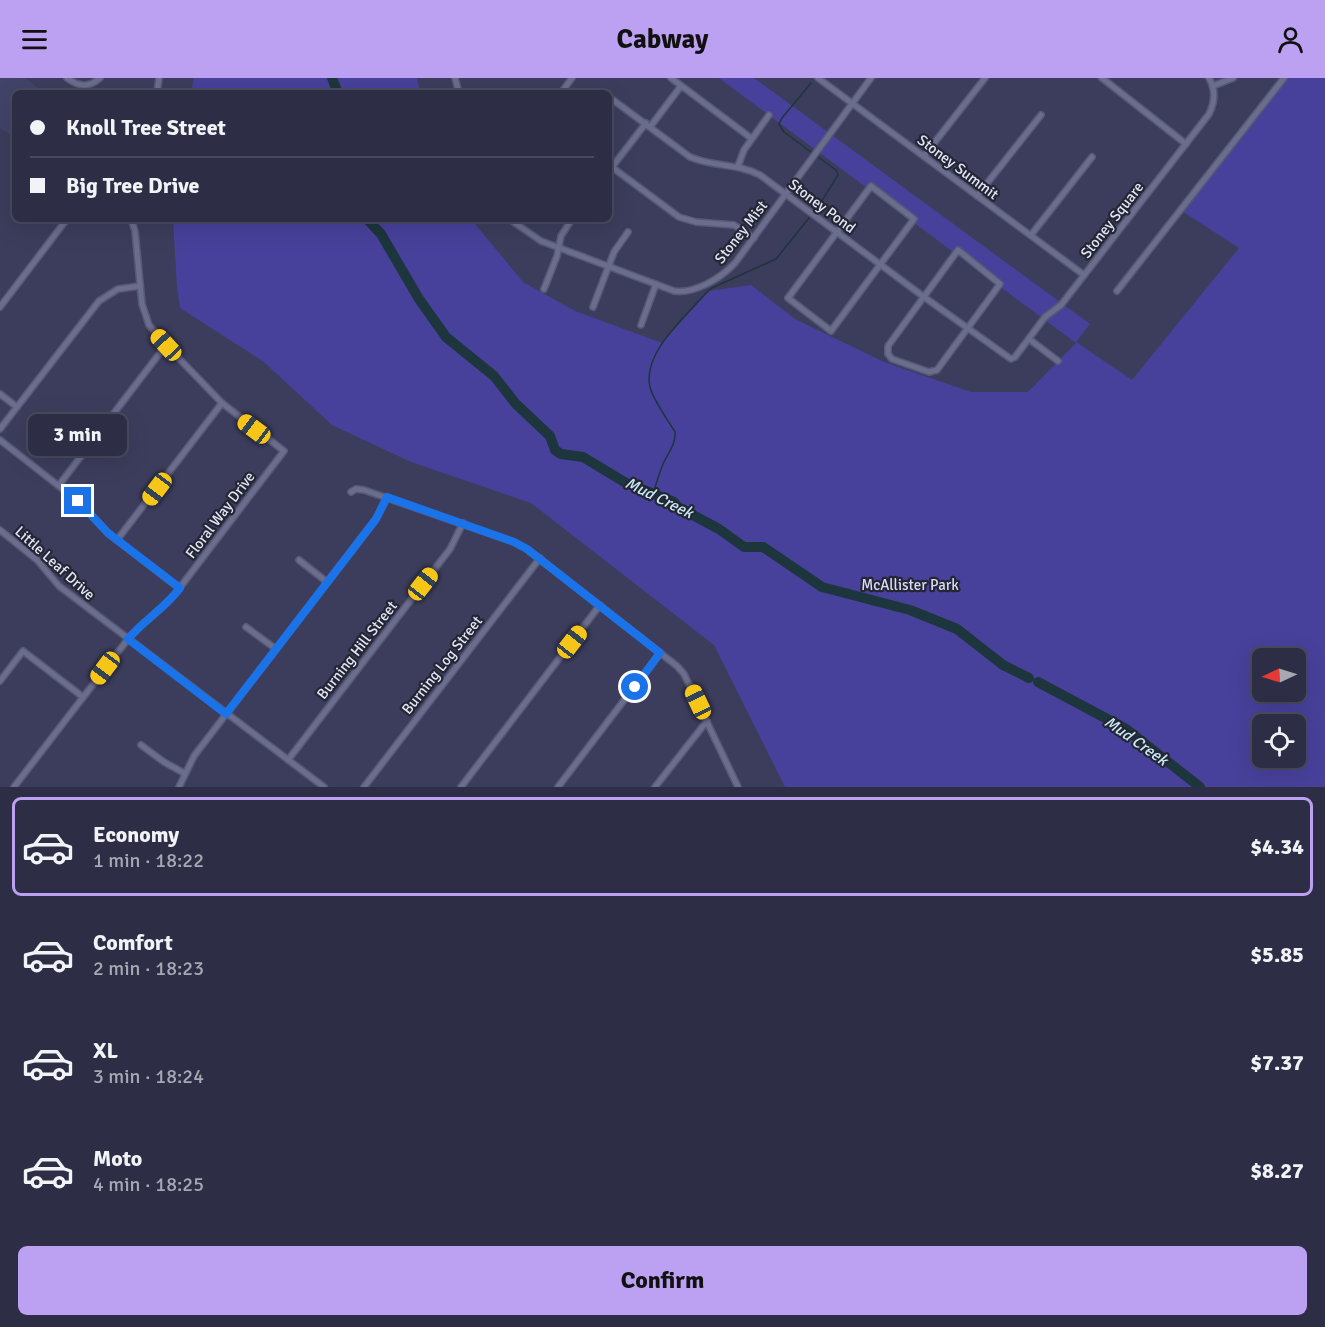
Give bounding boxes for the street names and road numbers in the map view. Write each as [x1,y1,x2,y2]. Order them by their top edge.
street label: Stoney Summit [914,131,1002,203]
street label: Stoney Pond [785,175,859,237]
street label: Stoney Square [1077,178,1147,262]
street label: Stoney Mist [711,197,771,267]
street label: Floral Way Drive [181,468,259,562]
street label: Little Leaf Drive [11,522,99,604]
street label: Burning Hill Street [313,597,401,703]
street label: Burning Log Street [398,612,486,718]

